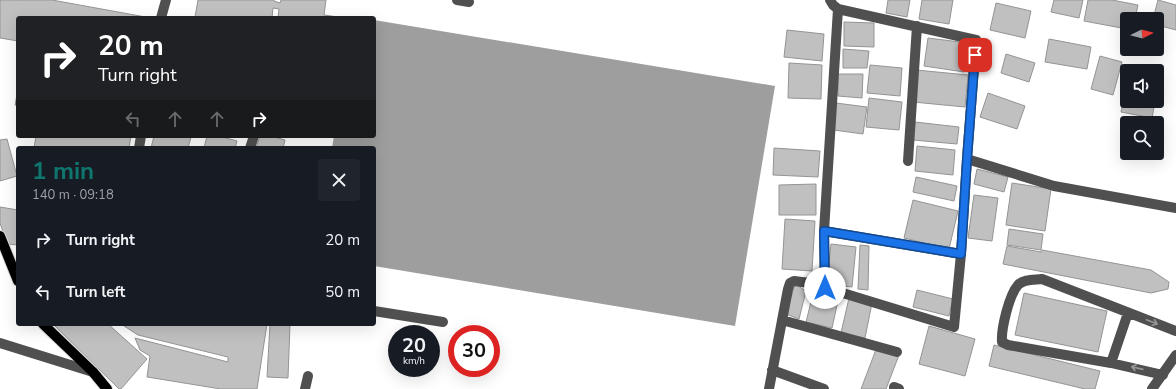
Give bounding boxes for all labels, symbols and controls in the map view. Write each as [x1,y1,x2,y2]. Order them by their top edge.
north arrow [1120,12,1164,56]
map controls [1120,12,1164,160]
text: 20 m [98,27,164,65]
icon: right [32,32,84,84]
pin [958,38,992,72]
icon: arrive [964,44,986,66]
text: Turn right [98,63,177,87]
button: sound [1120,64,1164,108]
icon: left [122,108,144,130]
icon: ahead [164,108,186,130]
icon: ahead [206,108,228,130]
icon: right [248,108,270,130]
button: search [1120,116,1164,160]
text: 1 min [32,155,94,187]
button: close [318,159,360,201]
text: 140 m · 09:18 [32,186,114,204]
icon: right [32,229,54,251]
text: Turn right [66,230,135,250]
text: 20 m [325,230,360,250]
position arrow [804,267,846,309]
icon: left [32,281,54,303]
text: Turn left [66,282,125,302]
text: 50 m [325,282,360,302]
one-way arrow [1146,318,1158,326]
speed limit sign: 30 [448,325,500,377]
text: 20 [402,332,426,359]
text: km/h [403,354,425,368]
one-way arrow [1131,364,1144,372]

